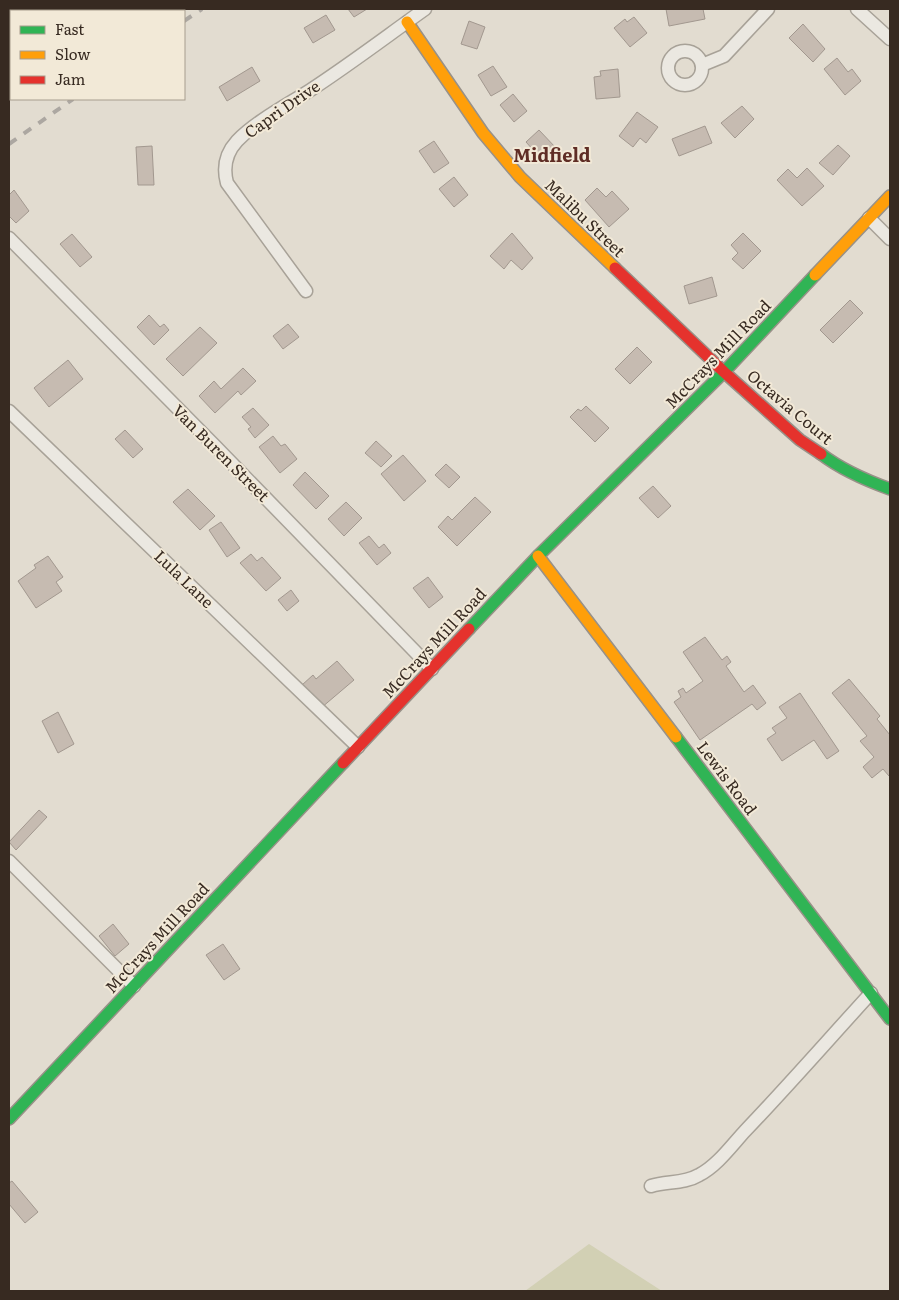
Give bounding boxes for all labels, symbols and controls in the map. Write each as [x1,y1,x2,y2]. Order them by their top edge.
legend [10,10,185,100]
text: Fast [55,17,84,40]
text: Slow [55,42,90,65]
text: Jam [55,67,86,90]
street label: Capri Drive [239,73,324,143]
district label: Midfield [513,141,591,168]
street label: Malibu Street [540,173,632,262]
street label: McCrays Mill Road [659,293,776,413]
street label: Octavia Court [742,363,839,450]
street label: Van Buren Street [168,398,276,507]
street label: Lula Lane [150,544,220,613]
street label: McCrays Mill Road [376,582,491,703]
street label: Lewis Road [692,736,764,819]
street label: McCrays Mill Road [99,877,214,998]

